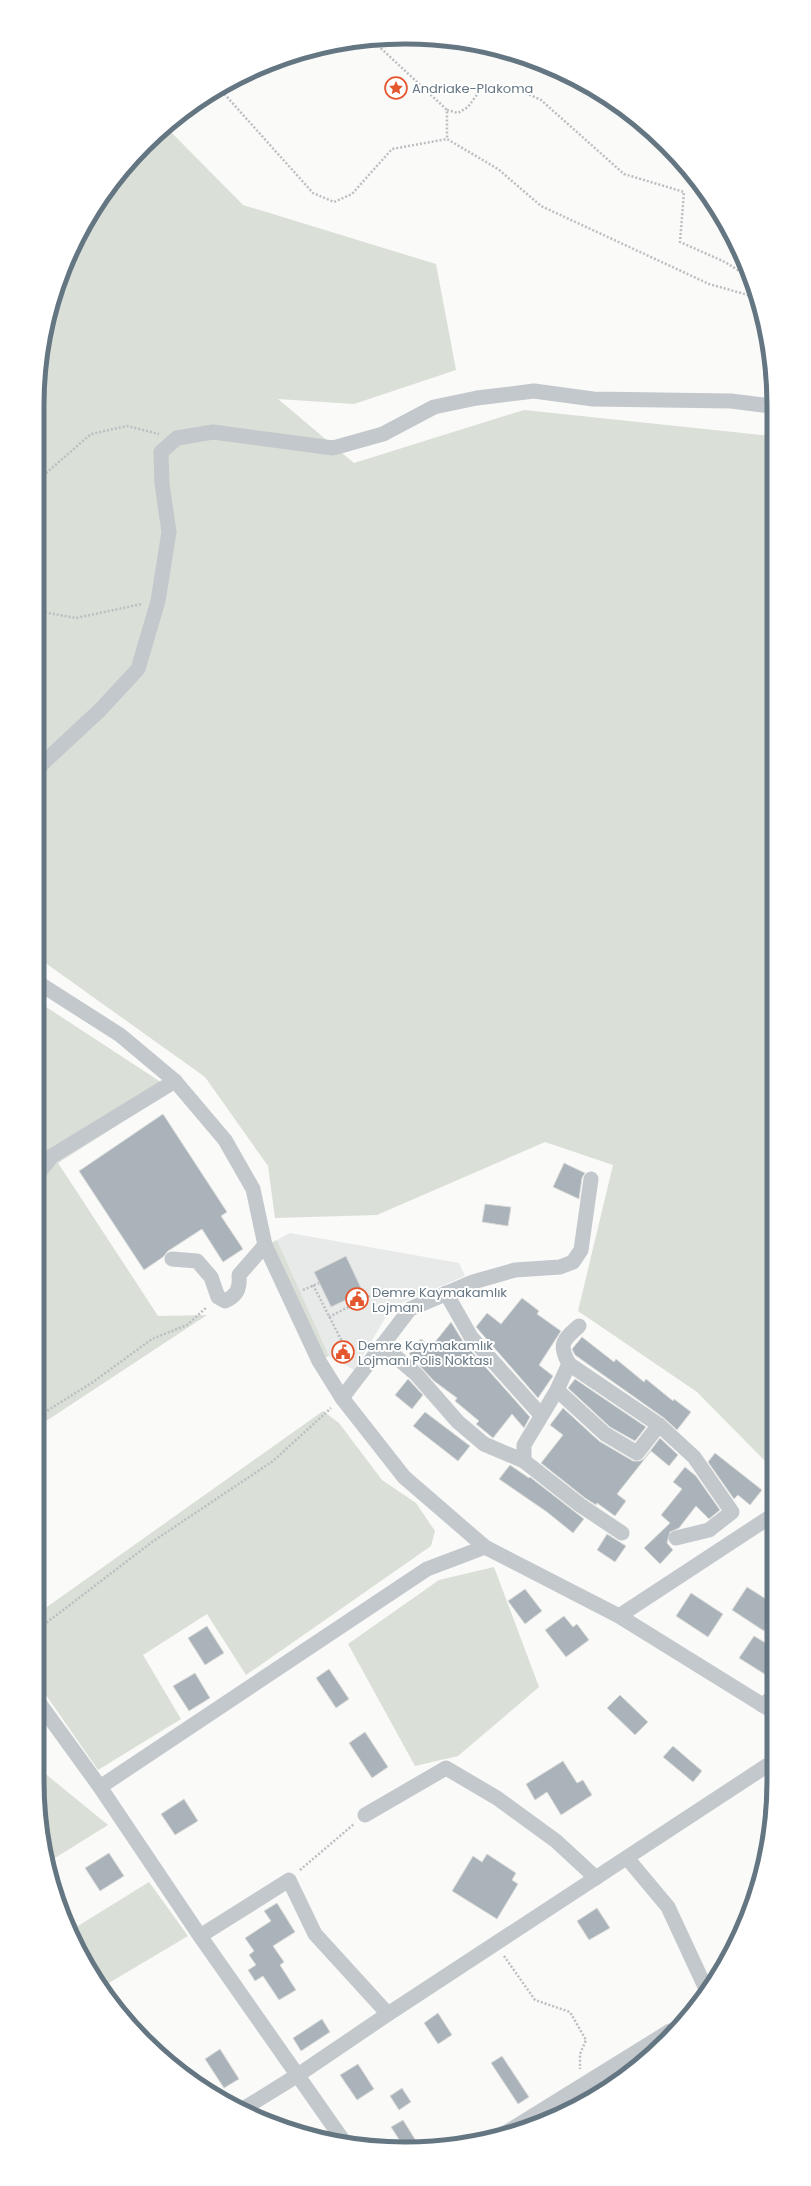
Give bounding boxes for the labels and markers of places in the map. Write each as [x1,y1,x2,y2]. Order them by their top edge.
place icon: Andriake-Plakoma [383,75,409,101]
place label: Andriake-Plakoma [412,79,533,98]
place label: Demre Kaymakamlık Lojmanı [372,1283,507,1317]
public building icon: Demre Kaymakamlık Lojmanı [344,1286,370,1312]
place label: Demre Kaymakamlık Lojmanı Polis Noktası [358,1336,493,1370]
public building icon: Demre Kaymakamlık Lojmanı Polis Noktası [330,1339,356,1365]

